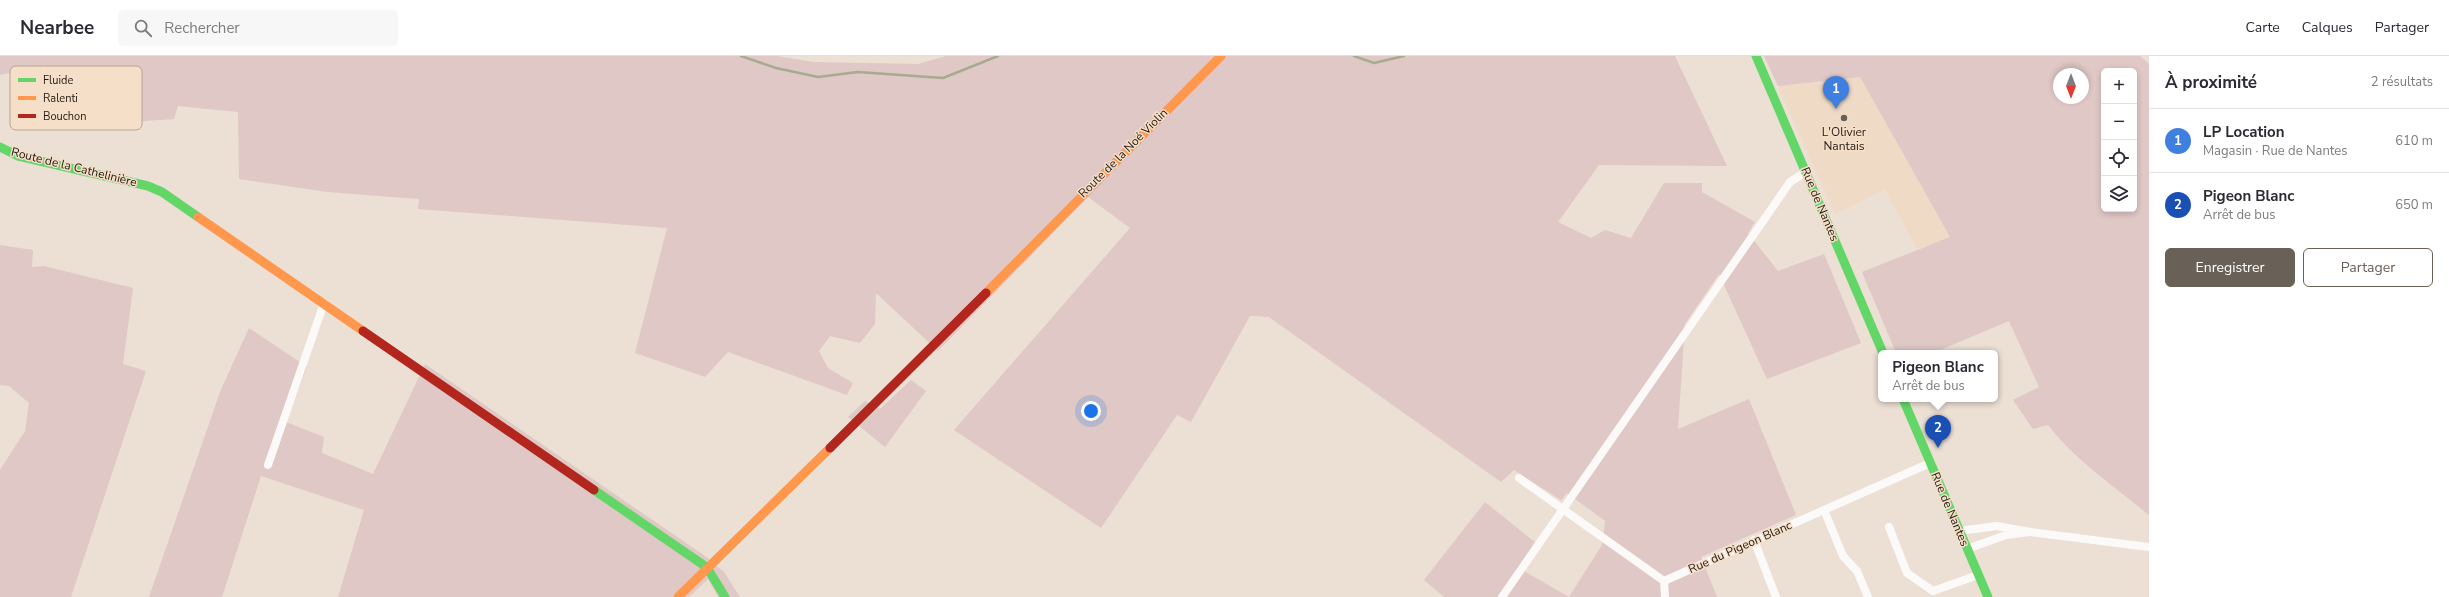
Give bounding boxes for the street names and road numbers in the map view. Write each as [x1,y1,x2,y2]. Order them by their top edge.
street label: Route de la Noé Violin [1075,105,1171,201]
street label: Route de la Cathelinière [10,144,138,190]
street label: Rue de Nantes [1797,164,1843,244]
street label: Rue de Nantes [1927,469,1973,549]
street label: Rue du Pigeon Blanc [1686,517,1795,577]

